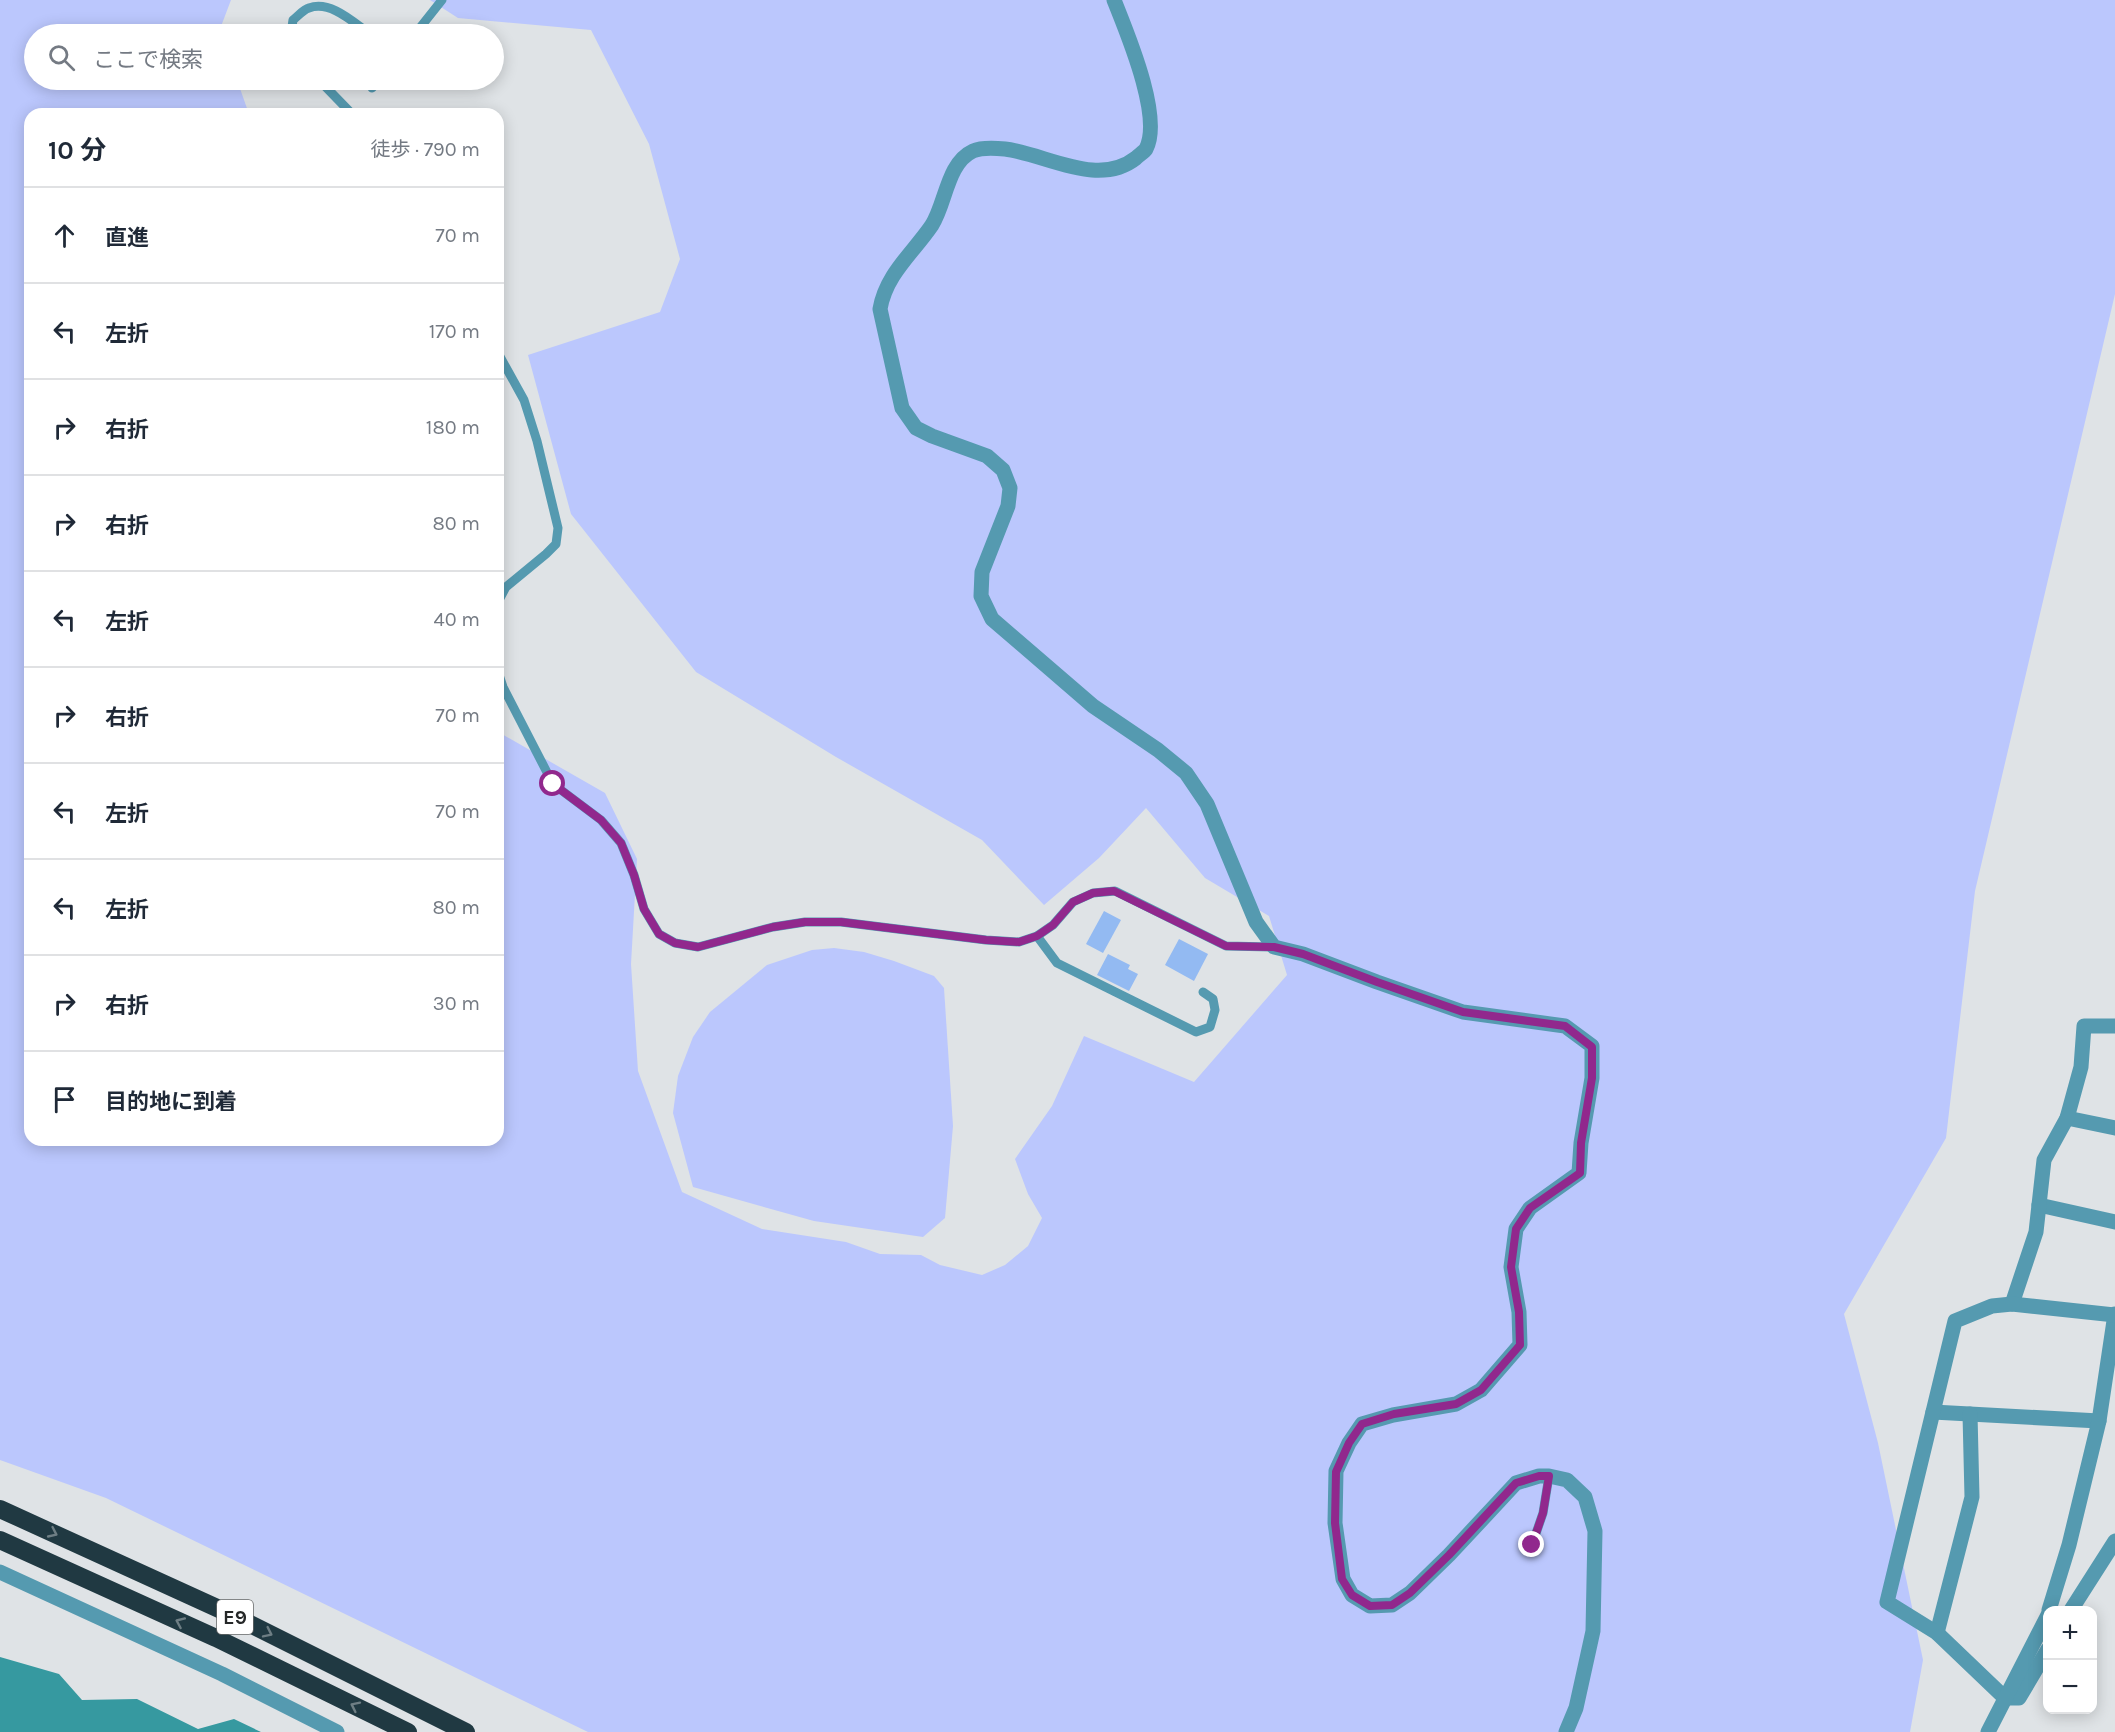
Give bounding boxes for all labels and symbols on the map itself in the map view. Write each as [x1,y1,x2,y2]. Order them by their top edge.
route start [539,770,565,796]
one-way arrow [47,1526,58,1538]
route end [1518,1531,1544,1557]
road number: E9 [217,1600,253,1634]
one-way arrow [175,1617,186,1629]
one-way arrow [262,1626,273,1638]
one-way arrow [351,1702,362,1714]

